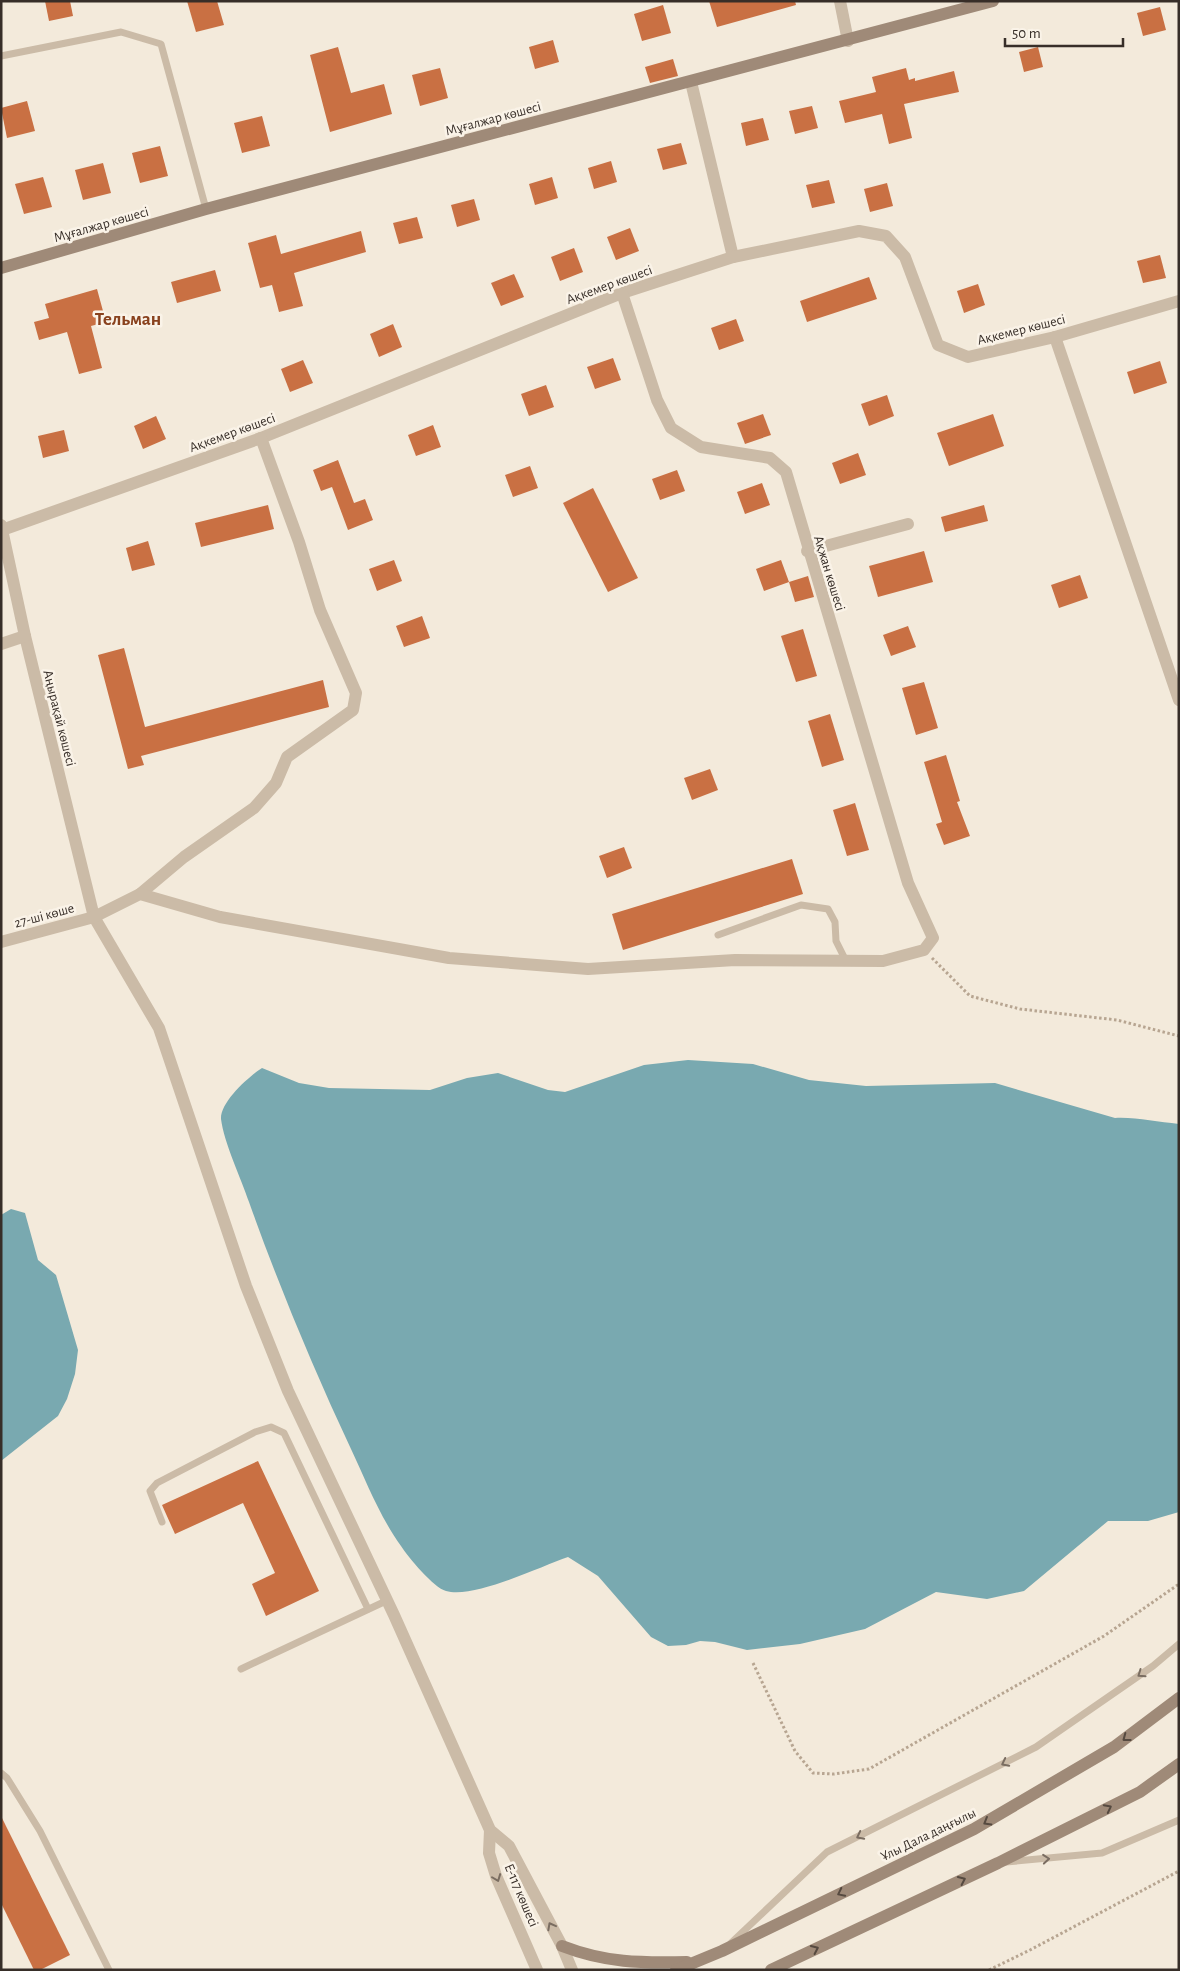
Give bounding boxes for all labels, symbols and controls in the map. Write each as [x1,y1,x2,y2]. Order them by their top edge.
scale bar [1005,15,1122,47]
text: 50 m [1012,26,1041,41]
street label: Мұғалжар көшесі [444,99,543,138]
street label: Мұғалжар көшесі [52,205,150,245]
street label: Ақкемер көшесі [565,263,654,307]
district label: Тельман [95,310,161,329]
street label: Ақкемер көшесі [976,312,1067,348]
street label: Ақкемер көшесі [188,411,277,455]
street label: Ақжан көшесі [811,534,847,613]
street label: Аңырақай көшесі [40,669,78,768]
street label: 27-ші көше [13,901,76,931]
one-way arrow [1137,1668,1146,1677]
one-way arrow [1122,1732,1132,1741]
one-way arrow [1001,1757,1010,1767]
one-way arrow [1103,1804,1112,1814]
street label: Ұлы Дала даңғылы [879,1806,978,1864]
one-way arrow [983,1815,992,1825]
one-way arrow [856,1830,865,1840]
one-way arrow [1043,1853,1051,1864]
street label: Е-117 көшесі [501,1862,541,1929]
one-way arrow [491,1873,501,1881]
one-way arrow [957,1876,966,1886]
one-way arrow [837,1887,846,1898]
one-way arrow [547,1922,557,1931]
one-way arrow [810,1945,819,1955]

